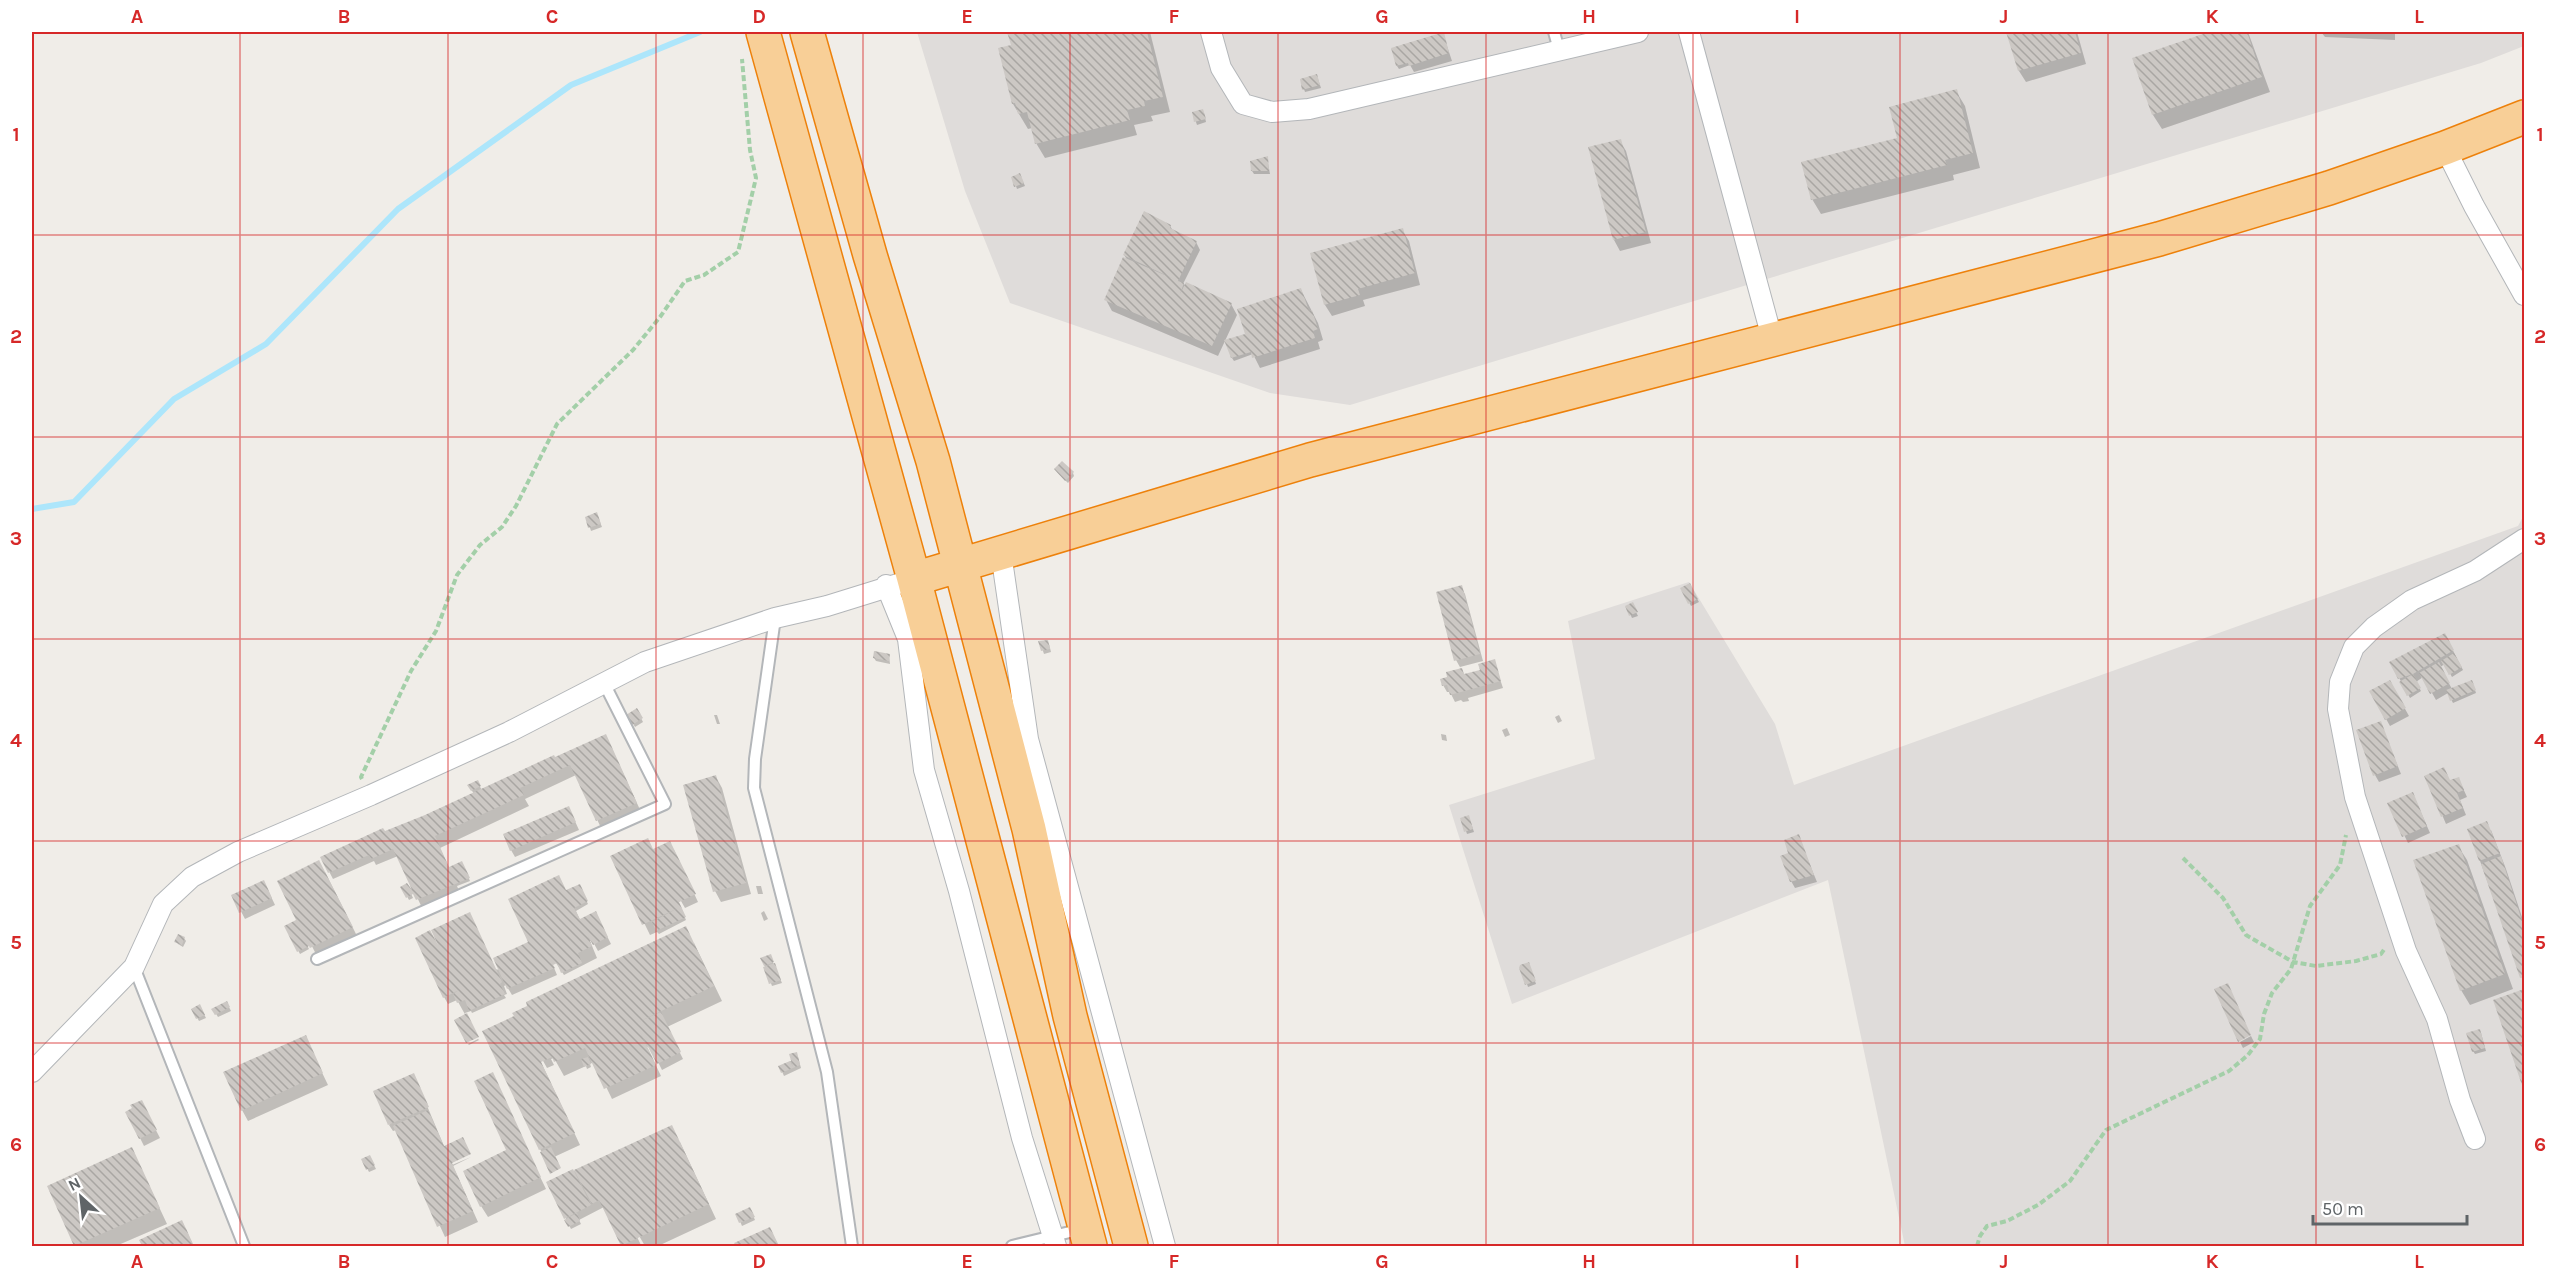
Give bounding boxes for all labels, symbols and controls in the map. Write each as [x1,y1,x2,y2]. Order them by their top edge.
text: A [131,5,144,28]
text: B [338,5,350,28]
text: C [546,5,558,28]
text: D [752,5,766,28]
text: E [961,5,973,28]
text: F [1169,5,1180,28]
text: G [1375,5,1389,28]
text: H [1582,5,1596,28]
text: I [1794,5,1800,28]
text: J [2000,5,2008,28]
text: K [2205,5,2219,28]
text: L [2414,5,2424,28]
text: 1 [12,123,20,146]
text: 1 [2536,123,2544,146]
text: 2 [10,325,22,348]
text: 2 [2534,325,2546,348]
text: 3 [10,527,22,550]
text: 3 [2534,527,2546,550]
text: 4 [10,729,22,752]
text: 4 [2534,729,2546,752]
text: 5 [10,931,22,954]
text: 5 [2534,931,2546,954]
text: 6 [10,1133,22,1156]
text: 6 [2534,1133,2546,1156]
north arrow [51,1167,111,1227]
text: N [65,1173,84,1195]
scale bar [2313,1188,2468,1226]
text: 50 m [2322,1198,2364,1220]
text: A [131,1250,144,1273]
text: B [338,1250,350,1273]
text: C [546,1250,558,1273]
text: D [752,1250,766,1273]
text: E [961,1250,973,1273]
text: F [1169,1250,1180,1273]
text: G [1375,1250,1389,1273]
text: H [1582,1250,1596,1273]
text: I [1794,1250,1800,1273]
text: J [2000,1250,2008,1273]
text: K [2205,1250,2219,1273]
text: L [2414,1250,2424,1273]

